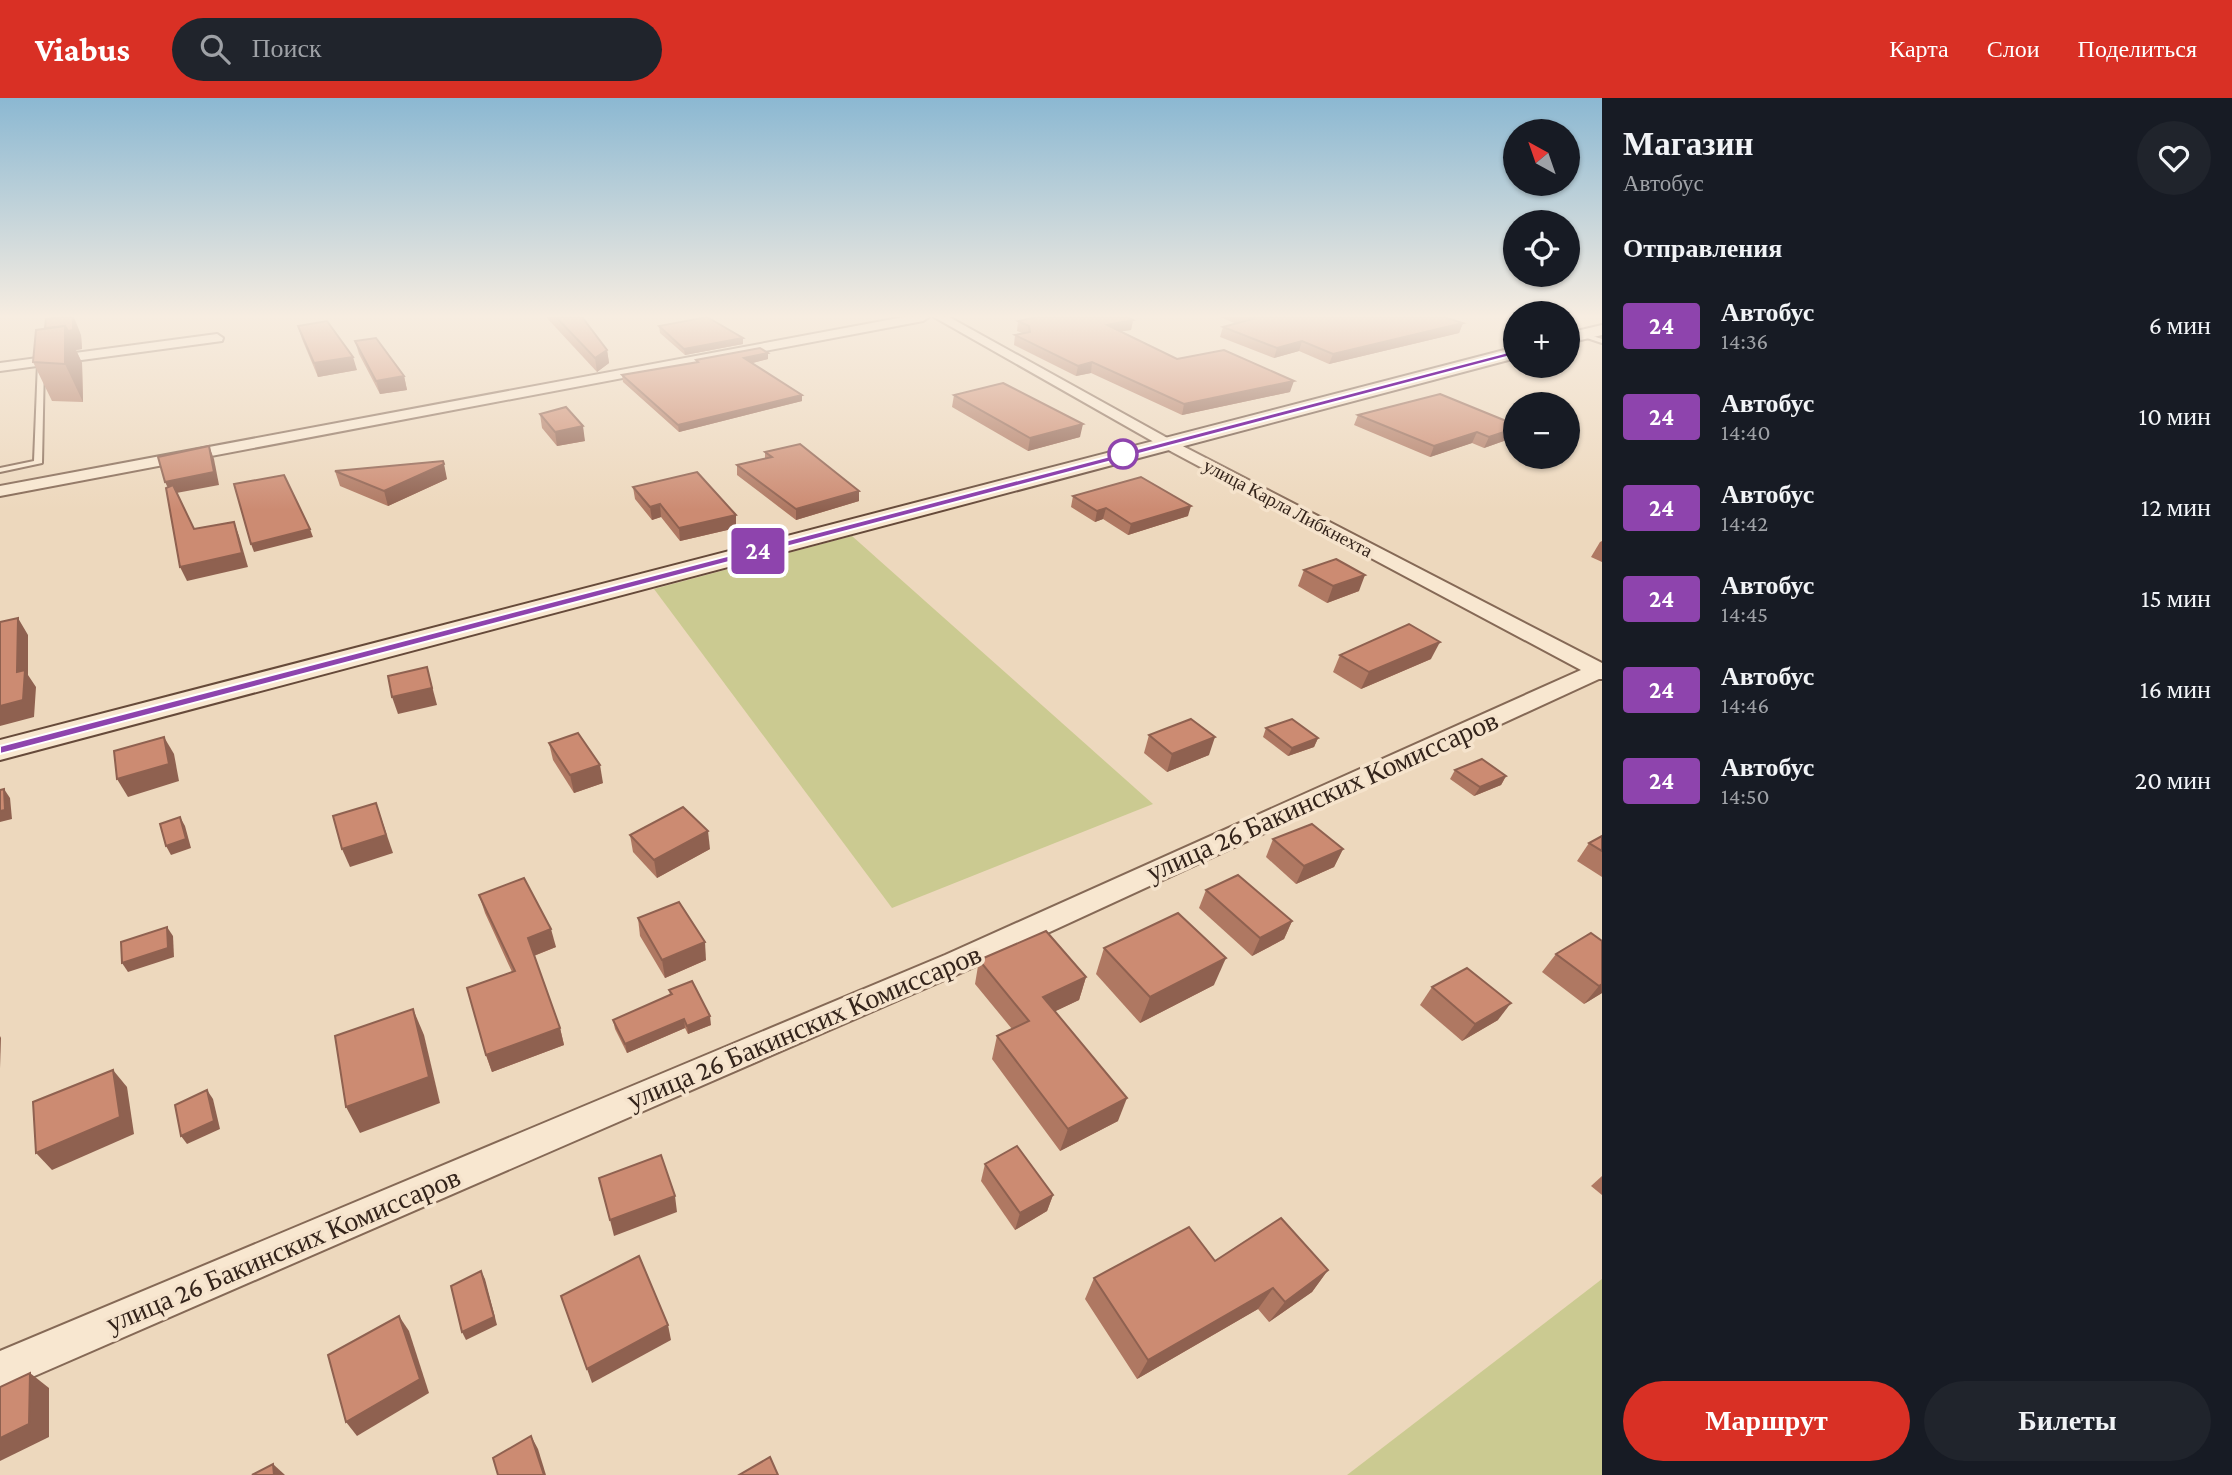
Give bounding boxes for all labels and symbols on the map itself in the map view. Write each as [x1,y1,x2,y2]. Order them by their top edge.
north arrow [1503,119,1580,196]
unlabelled marker [1108,439,1138,469]
street label: улица Карла Либкнехта [1200,455,1377,562]
line badge: 24 [726,528,790,574]
street label: улица 26 Бакинских Комиссаров [1141,704,1503,888]
street label: улица 26 Бакинских Комиссаров [622,938,986,1116]
street label: улица 26 Бакинских Комиссаров [101,1161,465,1339]

